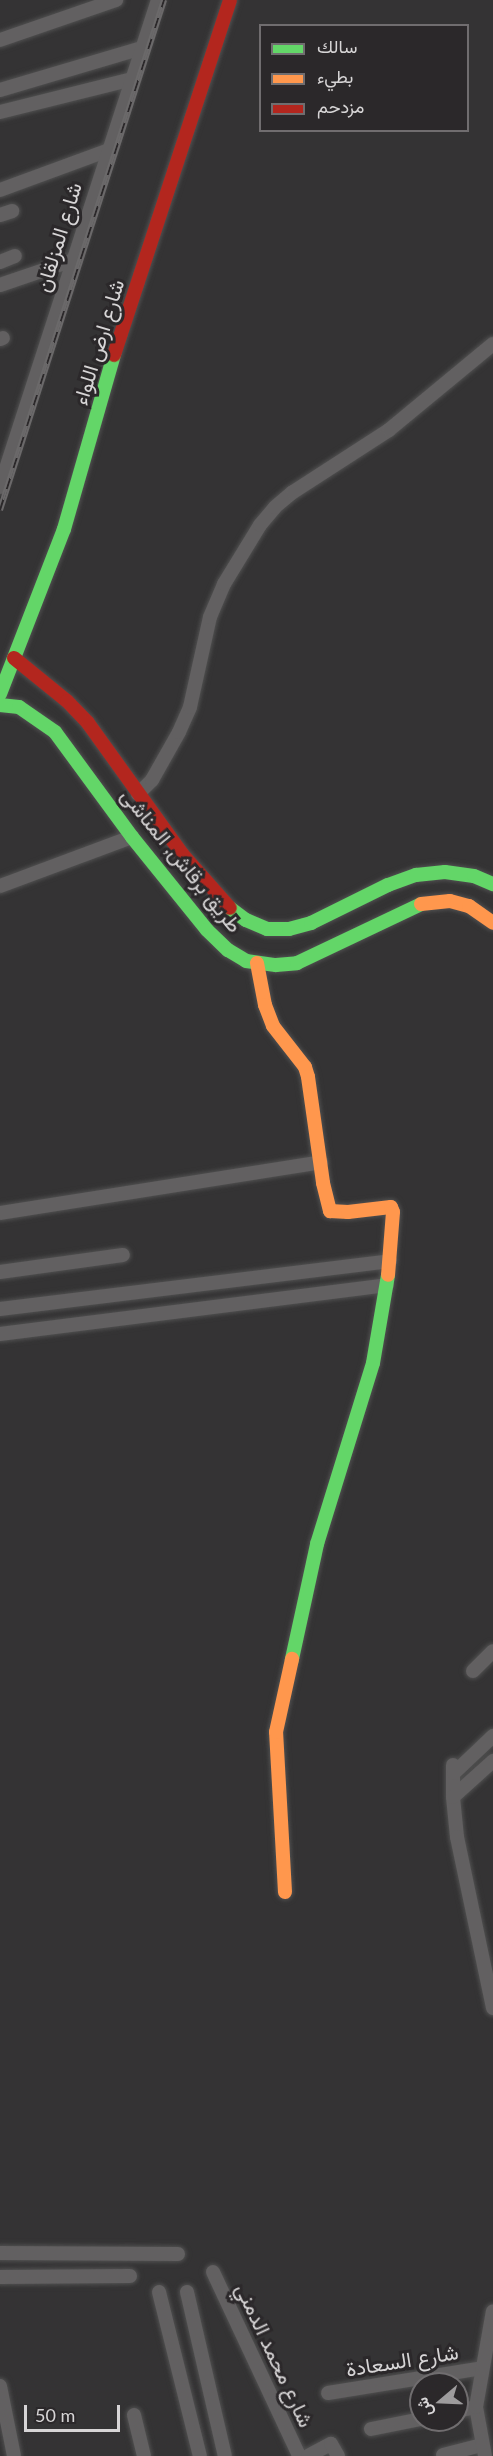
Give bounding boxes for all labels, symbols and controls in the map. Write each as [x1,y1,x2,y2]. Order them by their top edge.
legend [259,24,469,132]
text: سالك [317,35,357,57]
text: بطيء [317,65,353,87]
text: مزدحم [317,95,364,117]
street label: شارع المزلقان [29,179,87,295]
street label: شارع ارض اللواء [67,276,129,408]
street label: طريق برقاش, المناشى [116,783,248,937]
street label: شارع محمد الدمني [231,2279,319,2431]
street label: شارع السعادة [344,2339,460,2381]
north arrow [409,2372,469,2432]
scale bar [27,2393,123,2431]
text: ش [411,2395,436,2420]
text: 50 m [35,2404,75,2426]

